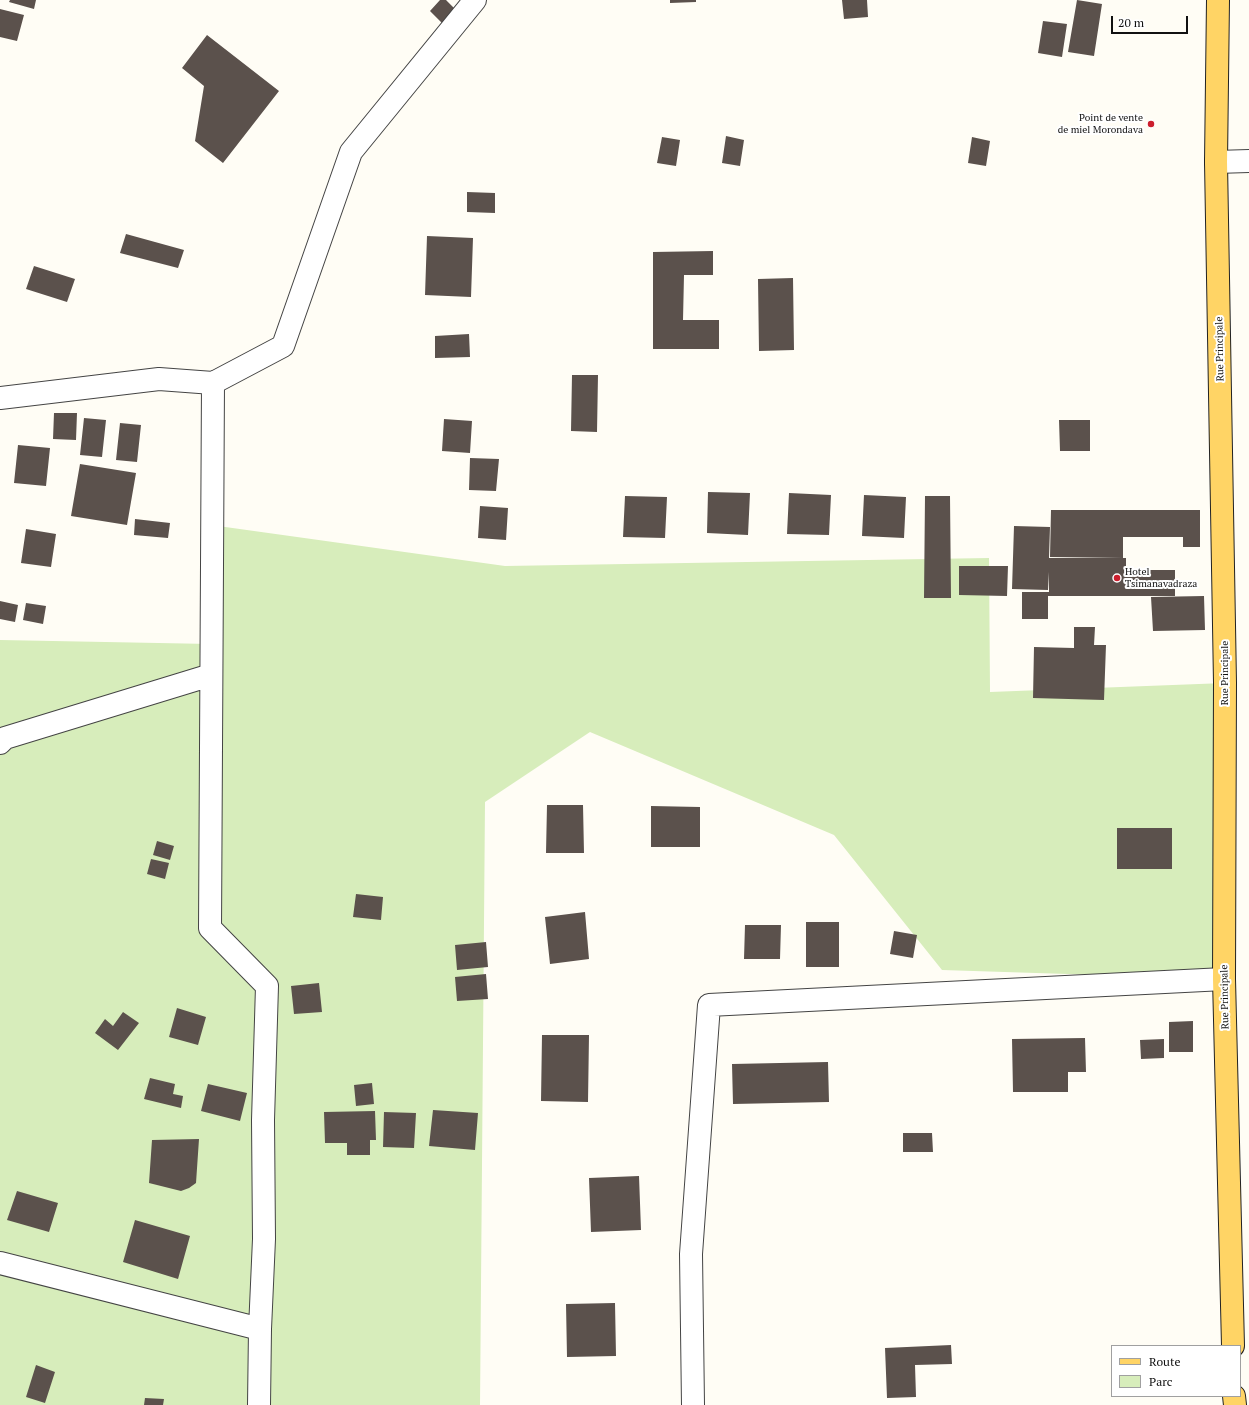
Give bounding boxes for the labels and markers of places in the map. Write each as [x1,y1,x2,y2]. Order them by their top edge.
place label: Point de vente de miel Morondava [1058,112,1143,136]
marker: Point de vente de miel Morondava [1146,119,1156,129]
place label: Hotel Tsimanavadraza [1125,566,1197,590]
marker: Hotel Tsimanavadraza [1112,573,1122,583]

